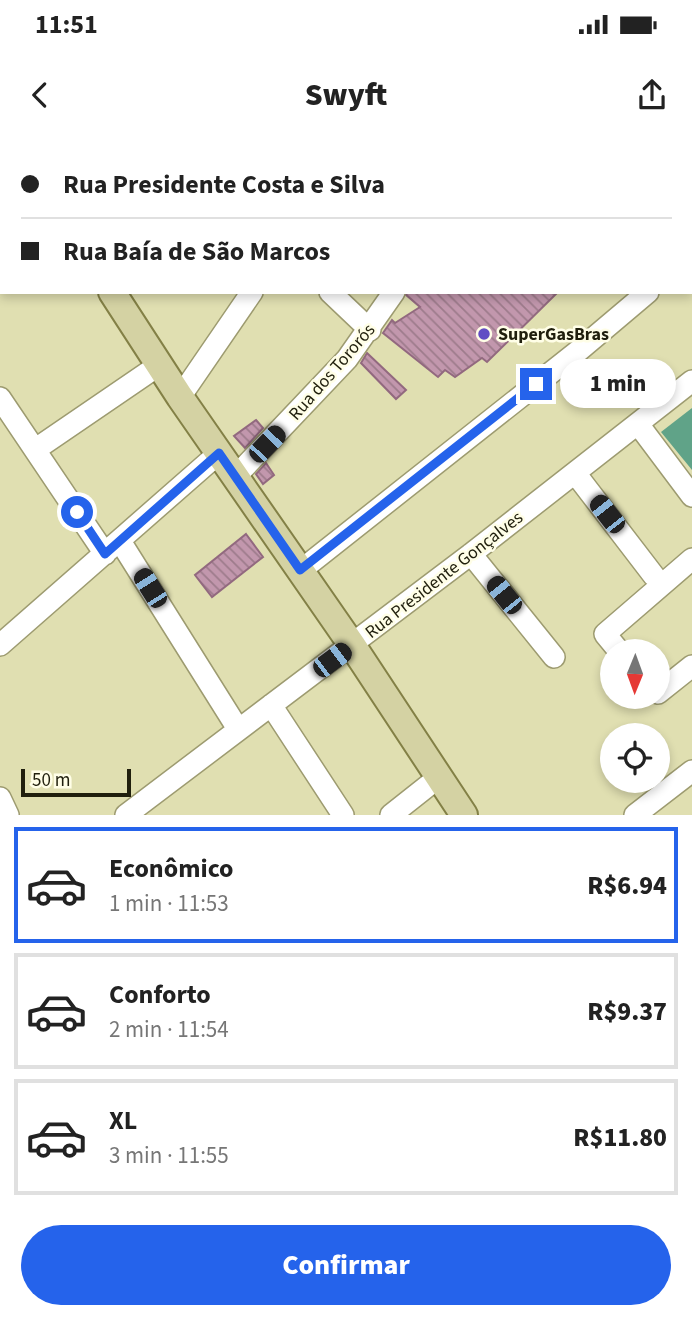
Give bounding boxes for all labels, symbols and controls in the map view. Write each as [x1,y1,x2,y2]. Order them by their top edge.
text: 11:51 [35,6,98,43]
text: Swyft [305,72,387,118]
icon: back [21,76,59,114]
icon: share [633,76,671,114]
text: Rua Presidente Costa e Silva [63,166,385,203]
text: Rua Baía de São Marcos [63,233,330,270]
street label: Rua dos Tororós [283,318,381,426]
place label: SuperGasBras [498,322,609,347]
marker: SuperGasBras [476,326,492,342]
callout: 1 min [560,359,676,408]
text: 1 min [590,367,646,400]
route end [520,368,552,400]
car [245,422,290,466]
car [586,491,629,537]
route start [61,496,93,528]
street label: Rua Presidente Gonçalves [360,505,528,645]
car [130,565,171,611]
car [483,572,526,618]
car [309,639,356,681]
north arrow [600,639,670,709]
map controls [600,639,670,793]
button: locate [600,723,670,793]
scale bar [21,766,131,798]
text: 50 m [32,767,70,794]
text: Econômico [109,850,234,887]
icon: car [25,854,88,917]
text: R$6.94 [587,867,667,904]
text: 1 min · 11:53 [109,887,229,920]
text: Conforto [109,976,211,1013]
icon: car [25,980,88,1043]
text: R$9.37 [587,993,667,1030]
text: 2 min · 11:54 [109,1013,229,1046]
text: XL [109,1102,137,1139]
icon: car [25,1106,88,1169]
text: R$11.80 [573,1119,667,1156]
text: 3 min · 11:55 [109,1139,229,1172]
button: Confirmar [21,1225,671,1305]

